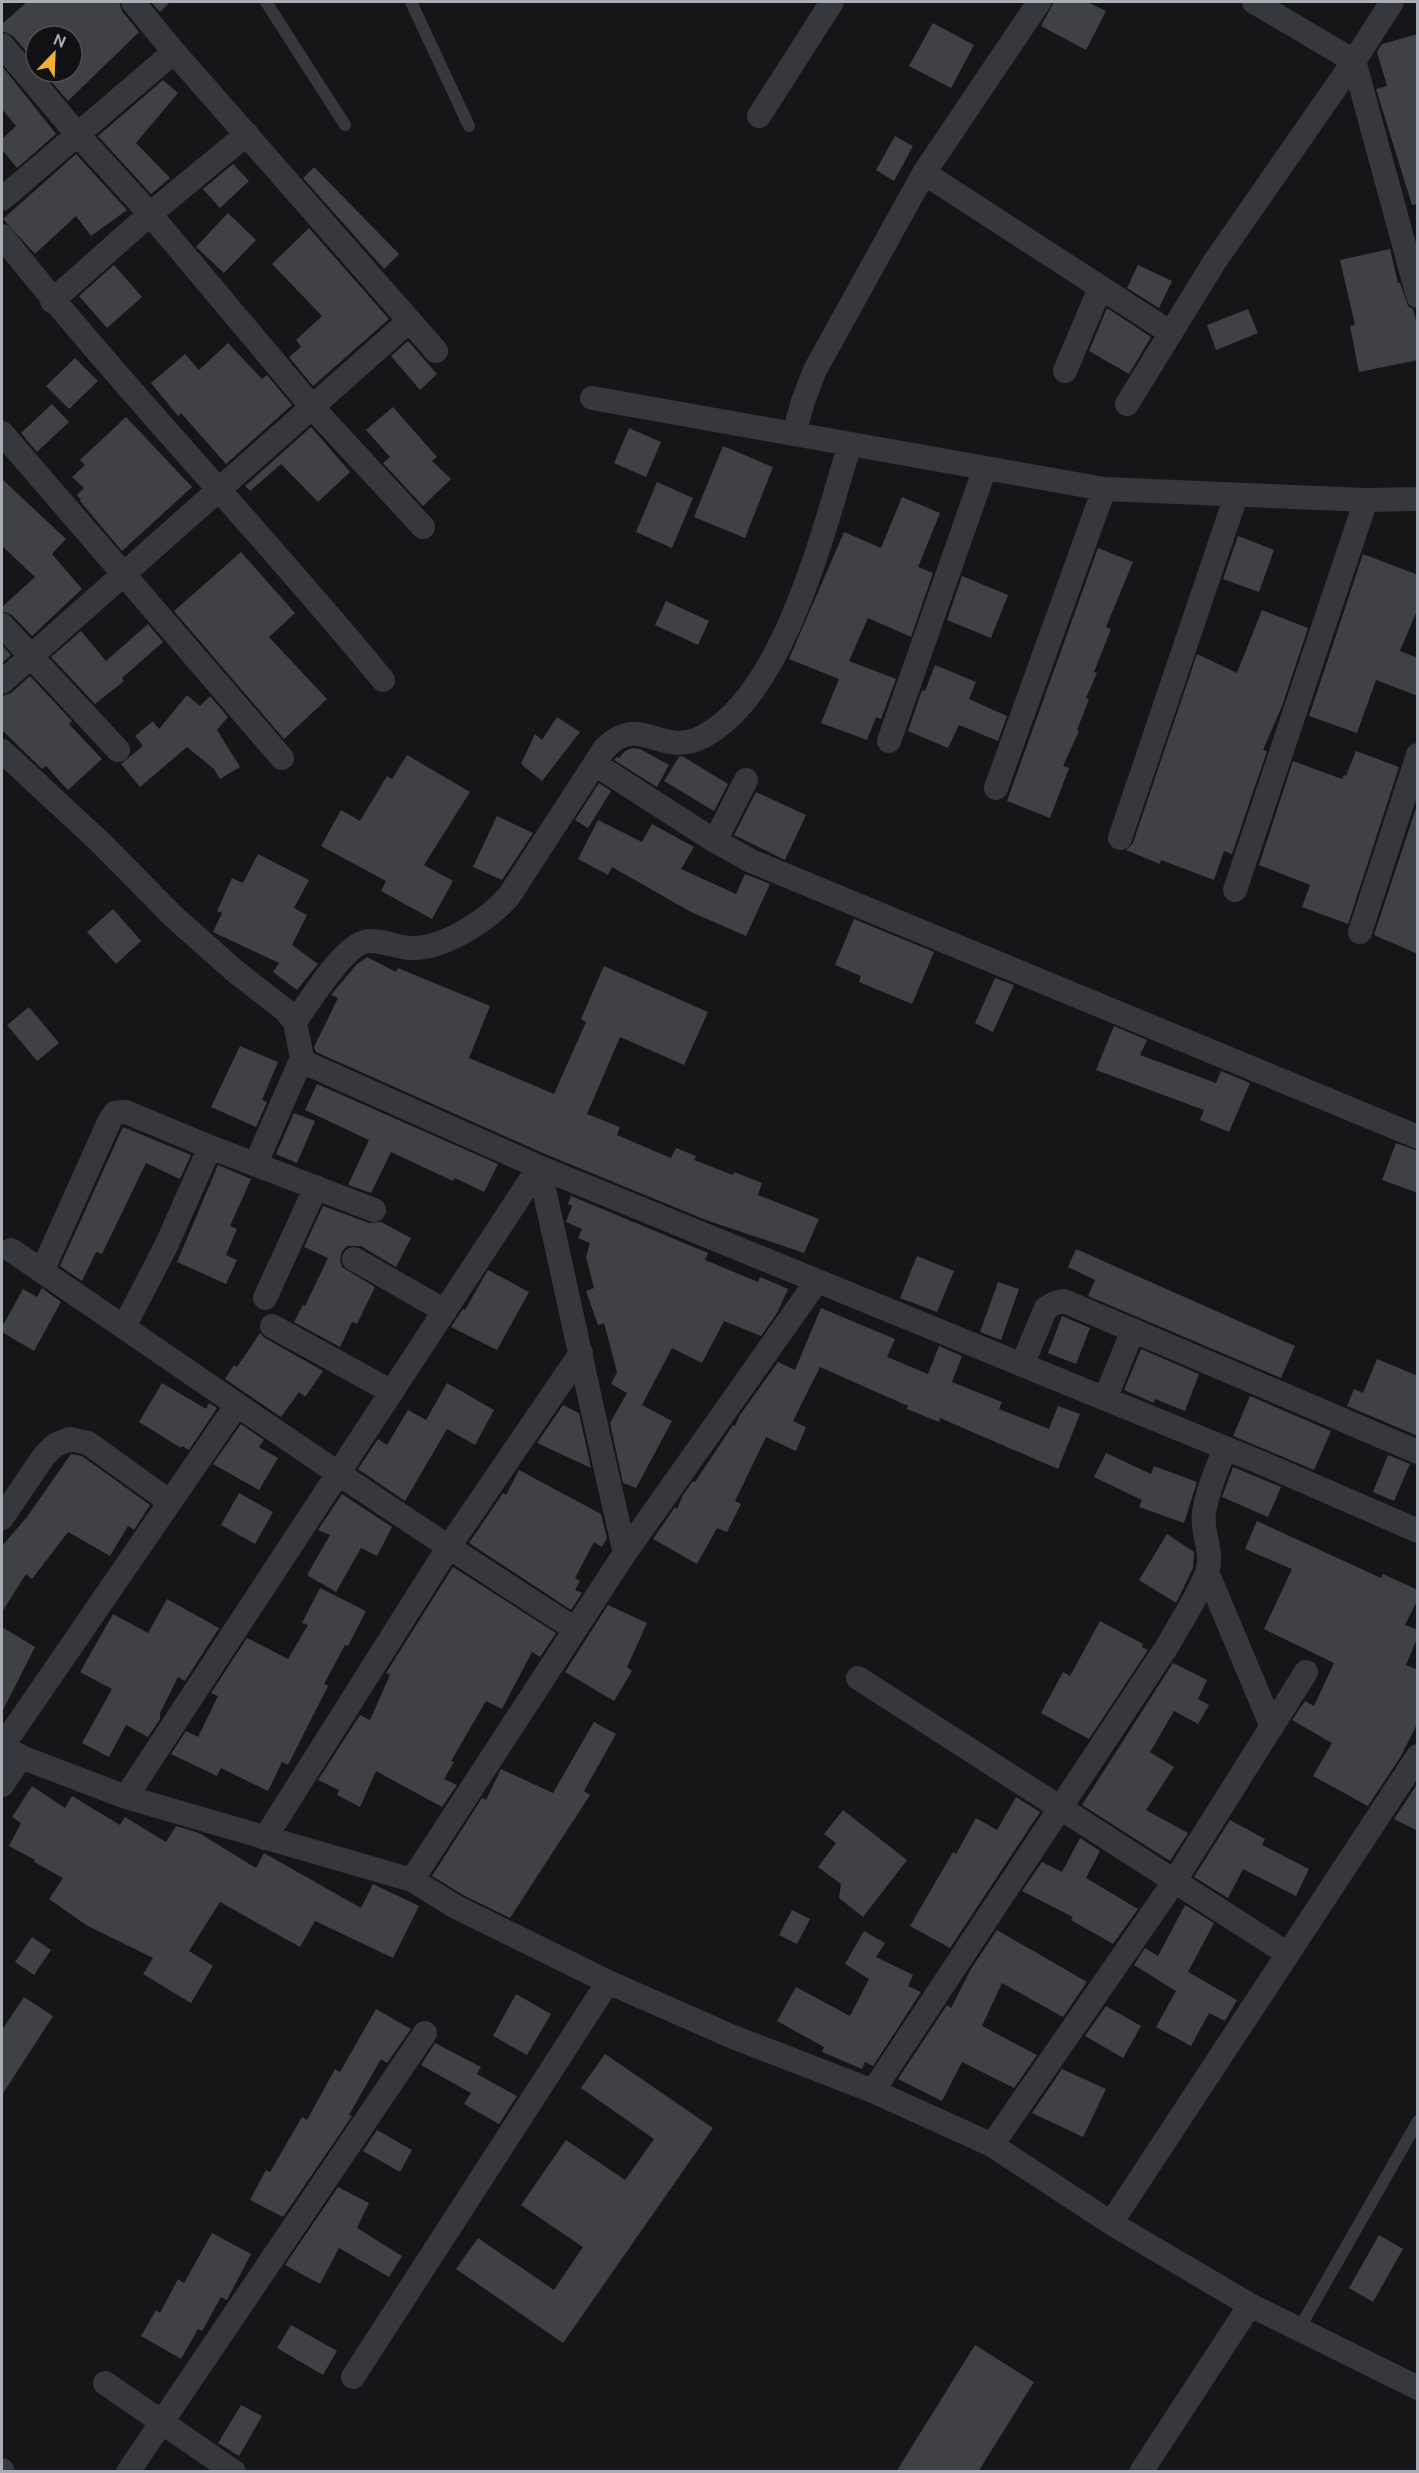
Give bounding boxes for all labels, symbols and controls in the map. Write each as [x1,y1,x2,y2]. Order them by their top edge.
north arrow [24,24,84,84]
text: N [51,30,69,51]

